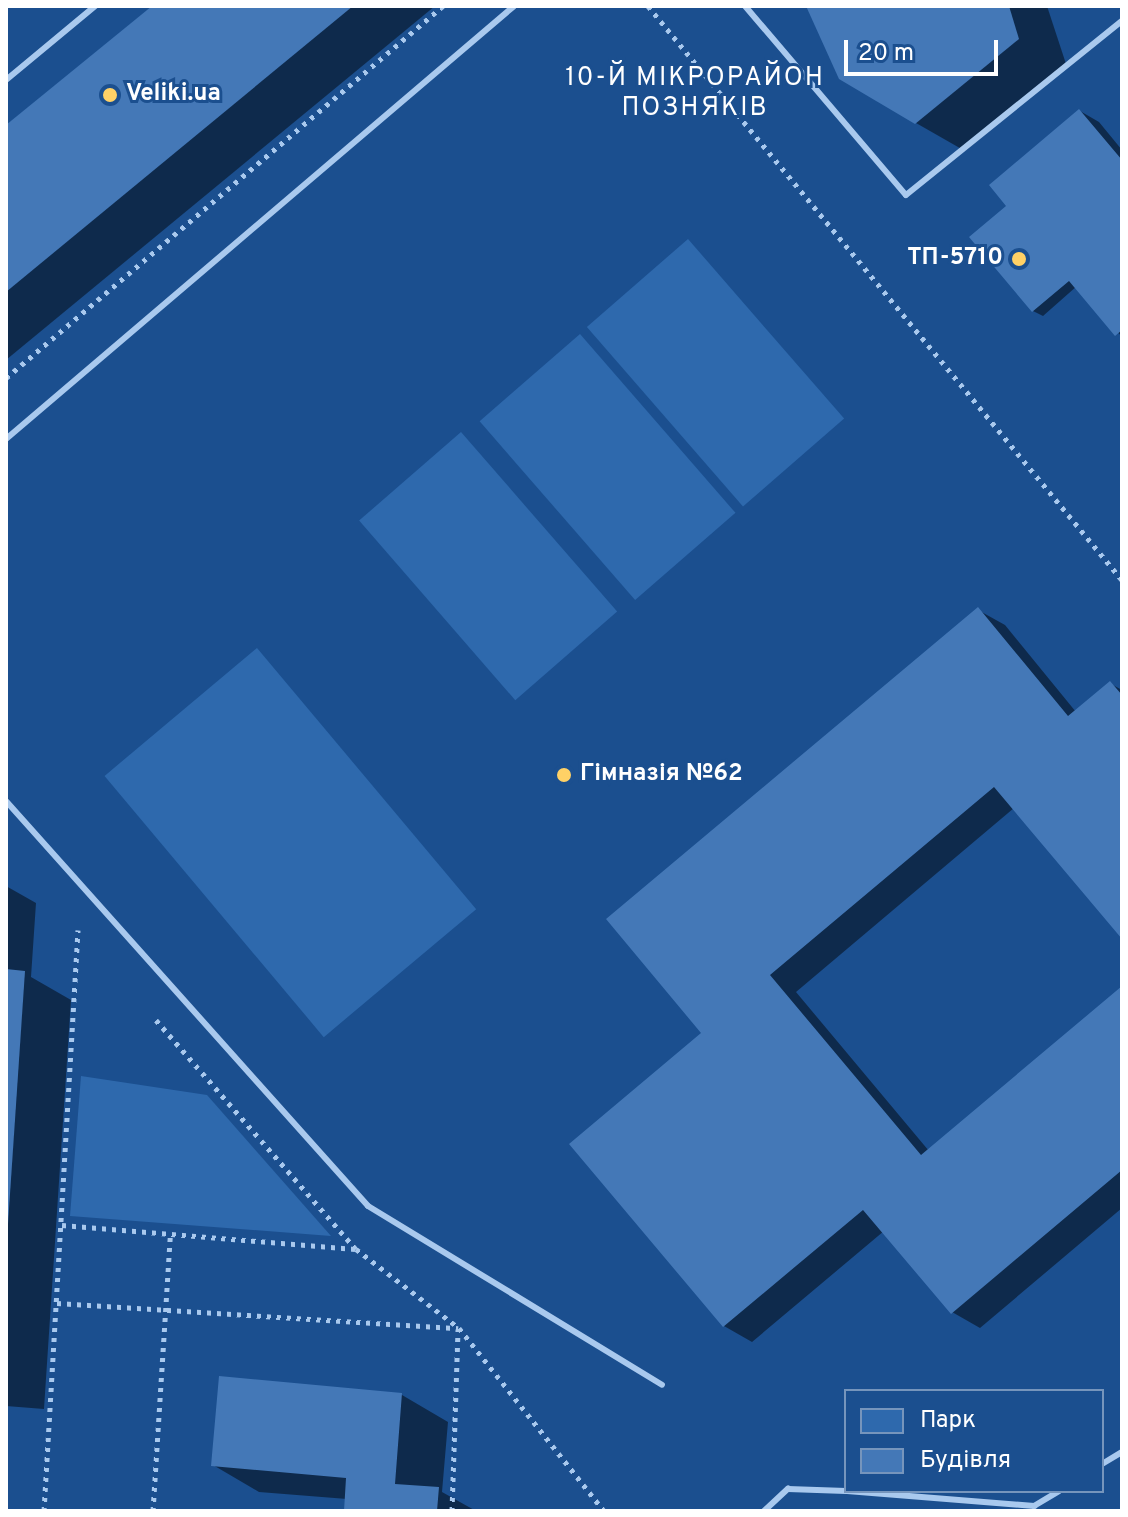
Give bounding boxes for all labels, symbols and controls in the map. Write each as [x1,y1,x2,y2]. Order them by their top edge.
scale bar [848,24,1002,74]
text: 20 m [858,39,914,69]
district label: 10-Й МІКРОРАЙОН ПОЗНЯКІВ [565,63,825,124]
place label: Veliki.ua [126,81,221,109]
marker: Veliki.ua [101,86,119,104]
place label: ТП-5710 [907,245,1003,273]
marker: ТП-5710 [1010,250,1028,268]
place label: Гімназія №62 [580,761,743,789]
marker: Гімназія №62 [555,766,573,784]
legend [844,1389,1104,1493]
text: Парк [920,1406,976,1436]
text: Будівля [920,1446,1011,1476]

